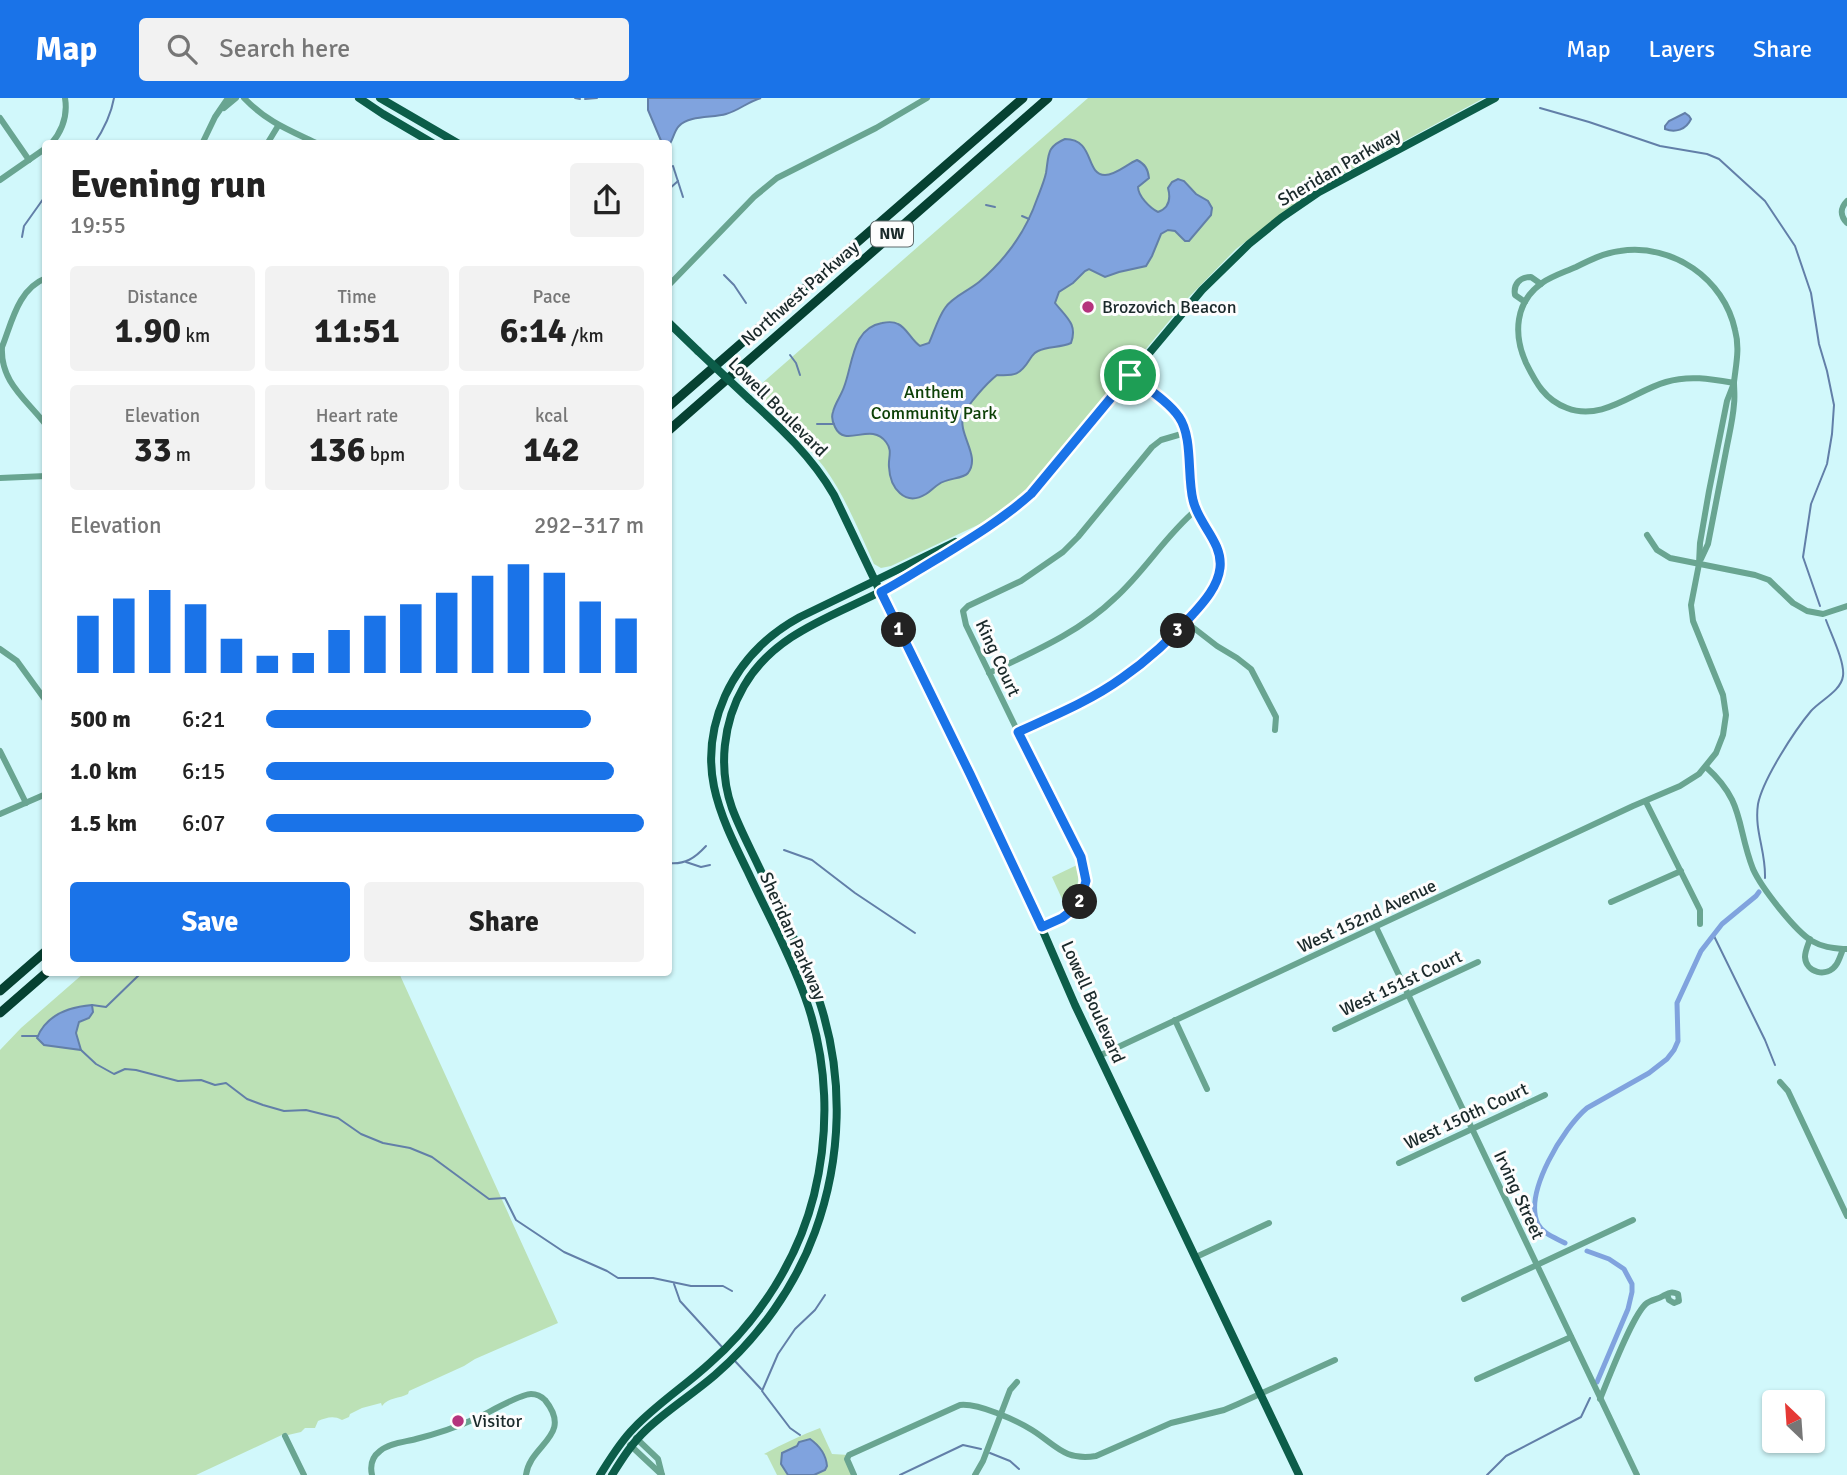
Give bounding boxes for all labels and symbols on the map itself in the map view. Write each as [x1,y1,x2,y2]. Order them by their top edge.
street label: Sheridan Parkway [1274,123,1405,211]
road number: NW [871,222,913,246]
street label: Northwest Parkway [737,235,864,350]
place label: Brozovich Beacon [1102,296,1237,318]
marker: Brozovich Beacon [1080,299,1096,315]
pin [1100,345,1160,405]
street label: Lowell Boulevard [724,353,832,461]
park label: Anthem Community Park [871,381,997,424]
pin: 1 [881,612,916,648]
pin: 3 [1160,614,1196,648]
street label: King Court [971,616,1025,700]
street label: Sheridan Parkway [755,869,831,1004]
street label: West 152nd Avenue [1294,874,1440,958]
pin: 2 [1062,884,1098,920]
street label: Lowell Boulevard [1056,937,1130,1067]
street label: West 151st Court [1336,945,1466,1021]
street label: West 150th Court [1401,1078,1531,1154]
street label: Irving Street [1489,1147,1549,1243]
north arrow [1762,1390,1825,1452]
place label: Visitor [472,1410,522,1432]
marker: Visitor [450,1413,466,1429]

